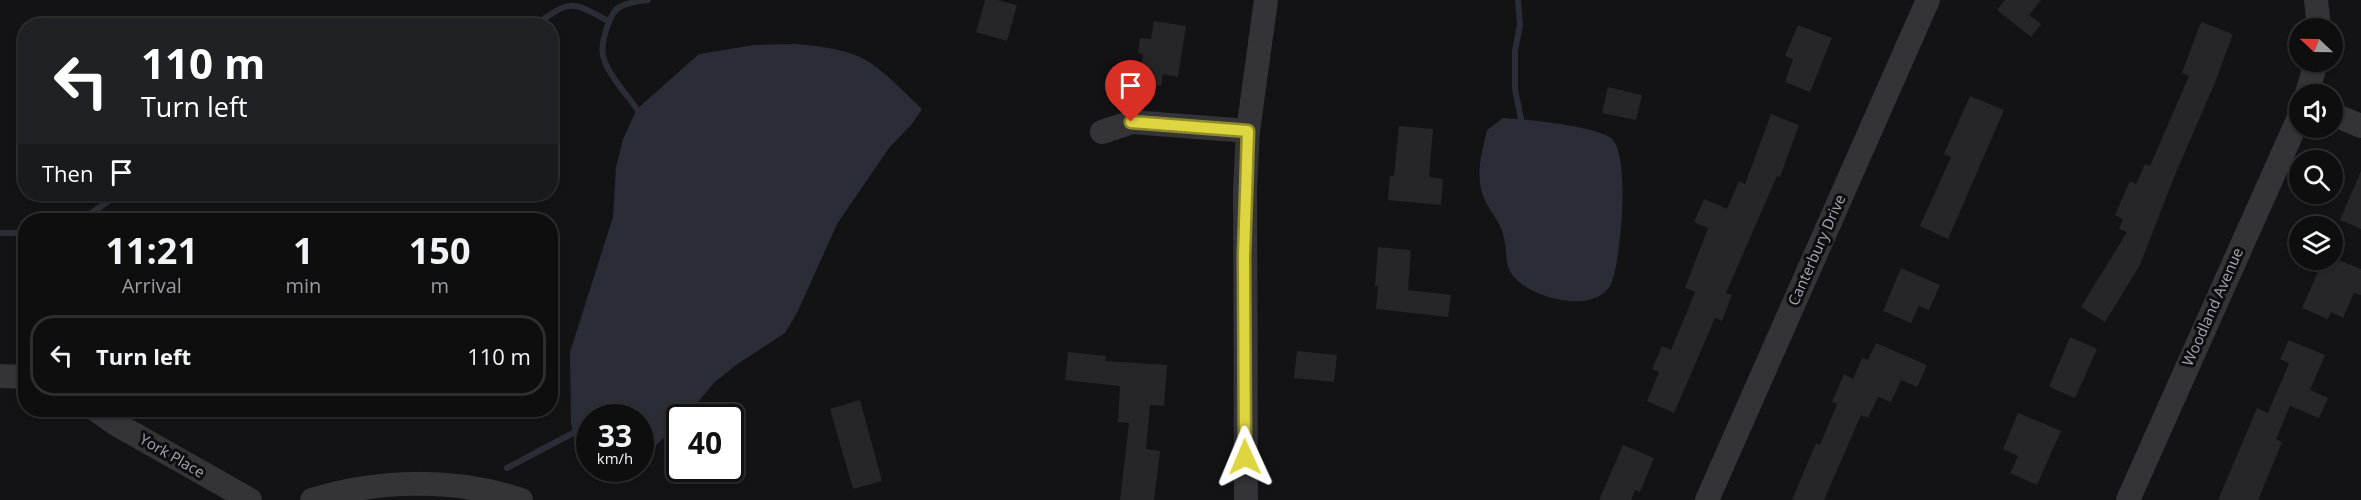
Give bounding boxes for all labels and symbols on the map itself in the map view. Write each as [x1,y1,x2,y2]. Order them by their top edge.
north arrow [2289,18,2343,72]
pin [1105,60,1156,122]
street label: Canterbury Drive [1783,191,1850,308]
street label: Woodland Avenue [2177,244,2247,369]
speed limit sign: 40 [666,404,744,482]
position arrow [1213,425,1277,489]
street label: York Place [136,428,209,482]

